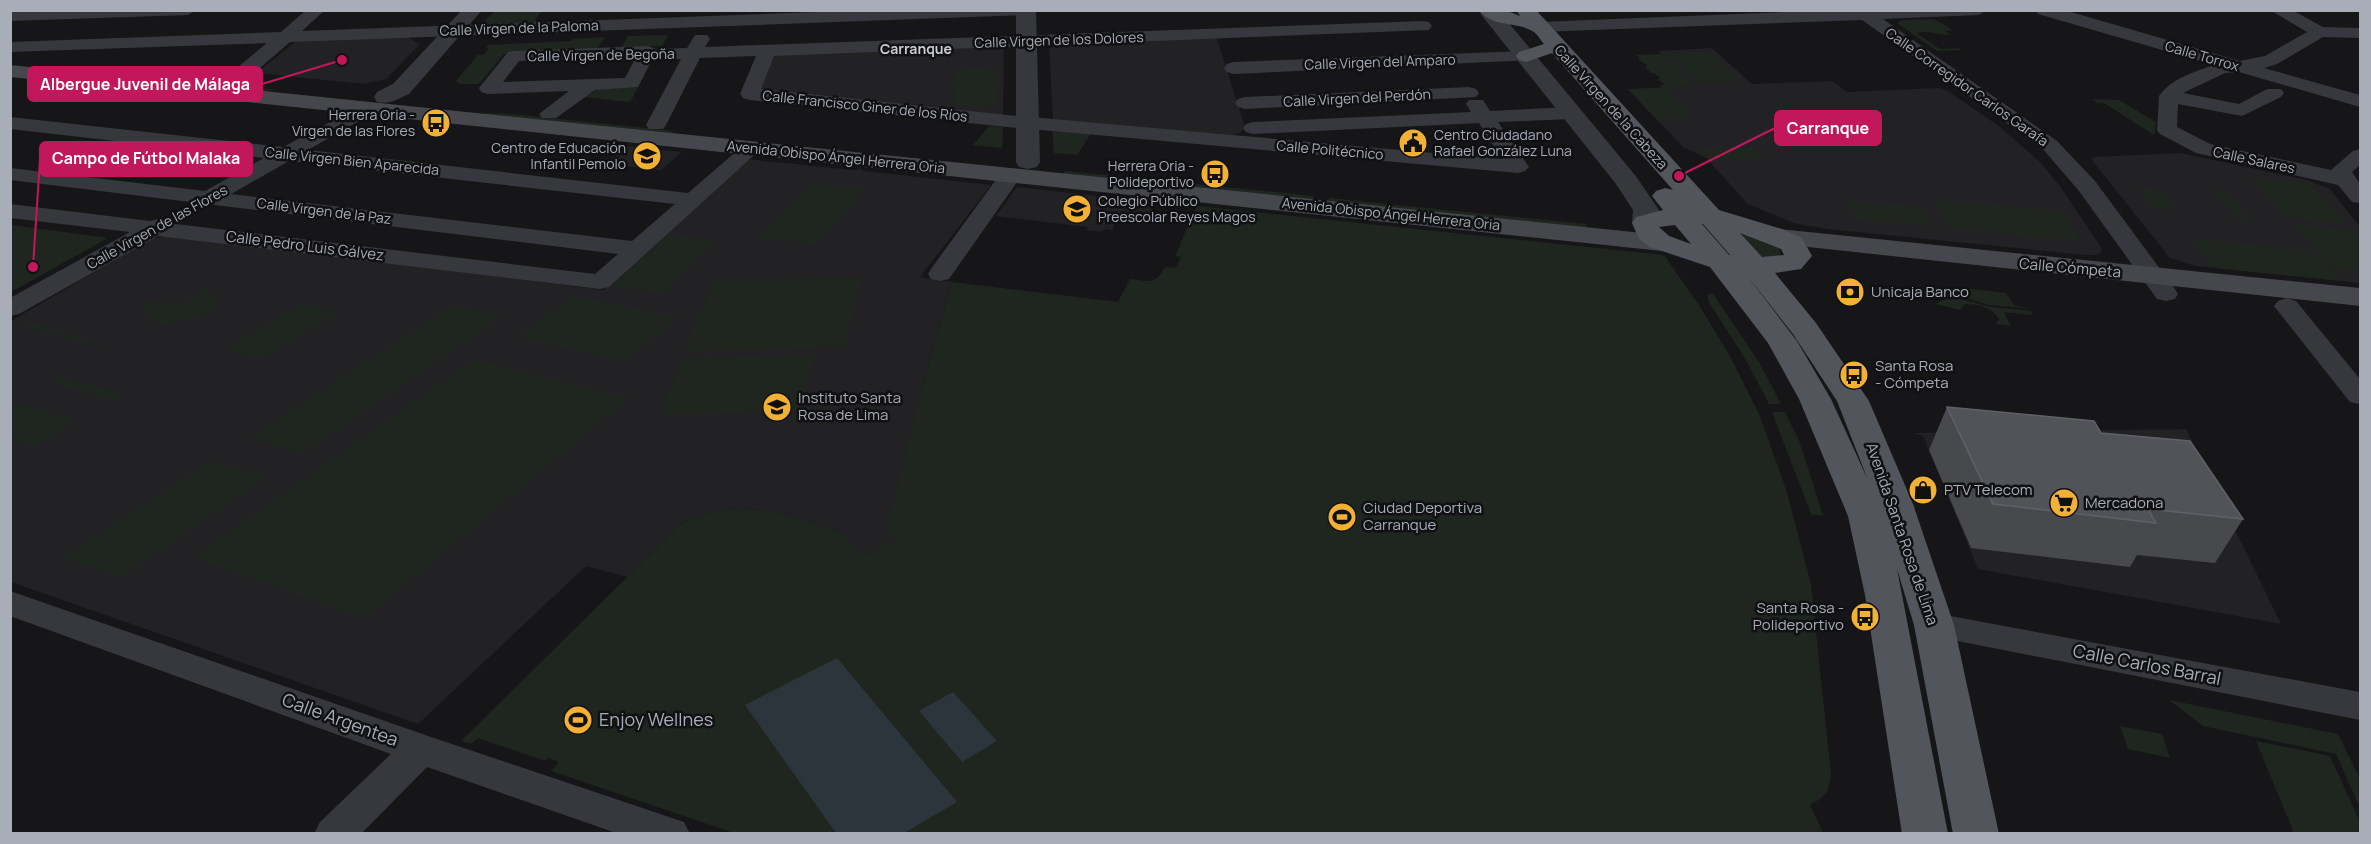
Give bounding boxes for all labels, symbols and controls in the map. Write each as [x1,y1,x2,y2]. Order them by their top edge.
street label: Calle Virgen de la Paloma [439,15,599,40]
street label: Calle Corregidor Carlos Garafa [1882,23,2053,150]
street label: Calle Virgen de los Dolores [974,27,1144,52]
street label: Calle Torrox [2163,36,2242,75]
district label: Carranque [880,39,952,58]
street label: Calle Virgen de la Cabeza [1550,40,1672,173]
street label: Calle Virgen de Begoña [527,44,675,65]
street label: Calle Virgen del Amparo [1304,49,1456,74]
callout: Albergue Juvenil de Málaga [28,67,262,101]
text: Albergue Juvenil de Málaga [40,73,250,95]
street label: Calle Virgen del Perdón [1283,84,1431,111]
street label: Calle Francisco Giner de los Ríos [762,85,968,126]
place label: Herrera Oria - Virgen de las Flores [292,105,415,140]
bus stop icon: Herrera Oria - Virgen de las Flores [420,107,452,139]
callout: Carranque [1775,111,1881,145]
text: Carranque [1787,117,1870,139]
place label: Centro Ciudadano Rafael González Luna [1434,125,1572,160]
public building icon: Centro Ciudadano Rafael González Luna [1397,127,1429,159]
street label: Calle Politécnico [1276,135,1384,164]
street label: Avenida Obispo Ángel Herrera Oria [726,136,946,177]
place label: Centro de Educación Infantil Pemolo [491,138,626,173]
school or university icon: Centro de Educación Infantil Pemolo [631,140,663,172]
callout: Campo de Fútbol Malaka [40,142,252,176]
street label: Calle Virgen Bien Aparecida [264,142,440,179]
street label: Calle Salares [2211,142,2297,177]
text: Campo de Fútbol Malaka [52,147,240,169]
place label: Herrera Oria - Polideportivo [1108,156,1194,191]
bus stop icon: Herrera Oria - Polideportivo [1199,158,1231,190]
street label: Calle Virgen de las Flores [83,180,231,273]
place label: Colegio Público Preescolar Reyes Magos [1098,191,1256,226]
street label: Calle Virgen de la Paz [256,193,392,228]
school or university icon: Colegio Público Preescolar Reyes Magos [1061,193,1093,225]
street label: Avenida Obispo Ángel Herrera Oria [1281,193,1501,234]
street label: Calle Pedro Luis Gálvez [225,225,385,266]
street label: Calle Cómpeta [2018,253,2122,282]
bank icon: Unicaja Banco [1834,276,1866,308]
place label: Unicaja Banco [1871,281,1969,302]
place label: Santa Rosa - Cómpeta [1875,355,1953,393]
bus stop icon: Santa Rosa - Cómpeta [1838,359,1870,391]
place label: Instituto Santa Rosa de Lima [798,387,901,425]
school or university icon: Instituto Santa Rosa de Lima [761,391,793,423]
street label: Avenida Santa Rosa de Lima [1861,440,1944,628]
shop icon: PTV Telecom [1907,474,1939,506]
place label: PTV Telecom [1944,479,2033,500]
supermarket icon: Mercadona [2048,487,2080,519]
place label: Mercadona [2085,492,2163,513]
place label: Ciudad Deportiva Carranque [1363,497,1482,535]
sports icon: Ciudad Deportiva Carranque [1326,501,1358,533]
place label: Santa Rosa - Polideportivo [1753,597,1844,635]
bus stop icon: Santa Rosa - Polideportivo [1849,601,1881,633]
street label: Calle Carlos Barral [2071,638,2223,690]
street label: Calle Argentea [279,687,402,751]
sports icon: Enjoy Wellnes [562,704,594,736]
place label: Enjoy Wellnes [599,707,713,731]

